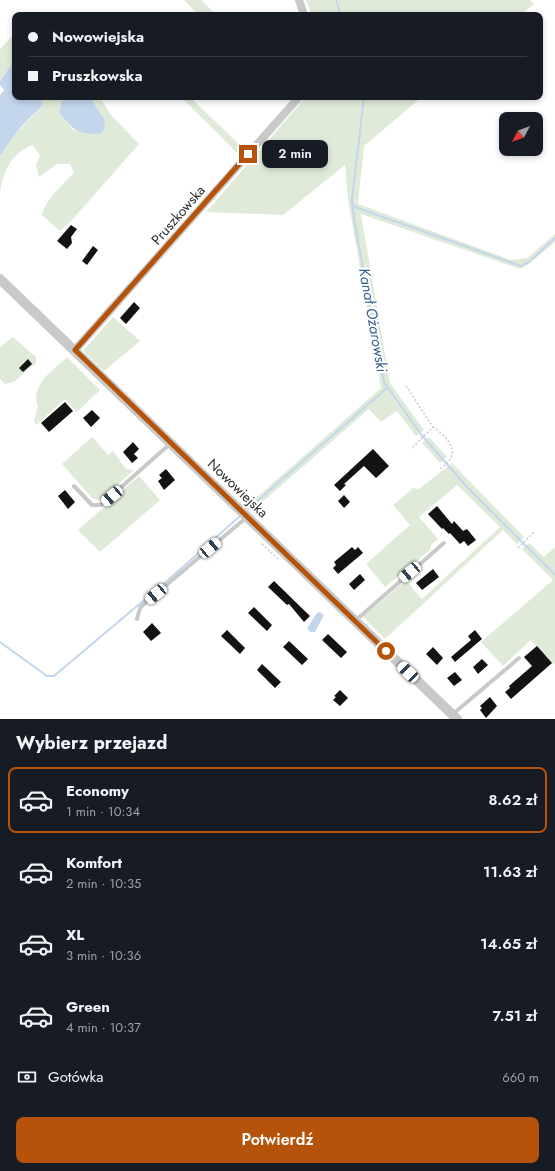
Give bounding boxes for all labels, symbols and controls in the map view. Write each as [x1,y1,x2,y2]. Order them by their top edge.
text: Nowowiejska [52,26,144,48]
text: Pruszkowska [52,65,143,87]
north arrow [499,112,543,156]
map controls [499,112,543,156]
callout: 2 min [262,140,328,168]
text: 2 min [278,144,312,163]
route end [239,145,257,163]
street label: Pruszkowska [146,181,210,249]
water label: Kanał Ożarowski [353,266,393,374]
street label: Nowowiejska [203,454,273,522]
car [99,484,125,508]
car [197,536,223,560]
car [397,560,423,584]
car [143,582,169,606]
route start [377,642,395,660]
car [395,659,421,685]
text: Wybierz przejazd [16,730,167,756]
text: Economy [66,780,129,802]
icon: car [18,782,54,818]
text: 8.62 zł [489,789,537,811]
text: 1 min · 10:34 [66,802,140,821]
text: Komfort [66,852,122,874]
icon: car [18,854,54,890]
text: 11.63 zł [483,861,537,883]
text: 2 min · 10:35 [66,874,141,893]
text: XL [66,924,84,946]
icon: car [18,926,54,962]
text: 14.65 zł [480,933,537,955]
text: 3 min · 10:36 [66,946,141,965]
text: Green [66,996,110,1018]
icon: car [18,998,54,1034]
text: 7.51 zł [493,1005,537,1027]
text: 4 min · 10:37 [66,1018,141,1037]
icon: cash [16,1066,38,1088]
text: Gotówka [48,1066,103,1088]
text: 660 m [502,1068,539,1087]
button: Potwierdź [16,1117,539,1163]

